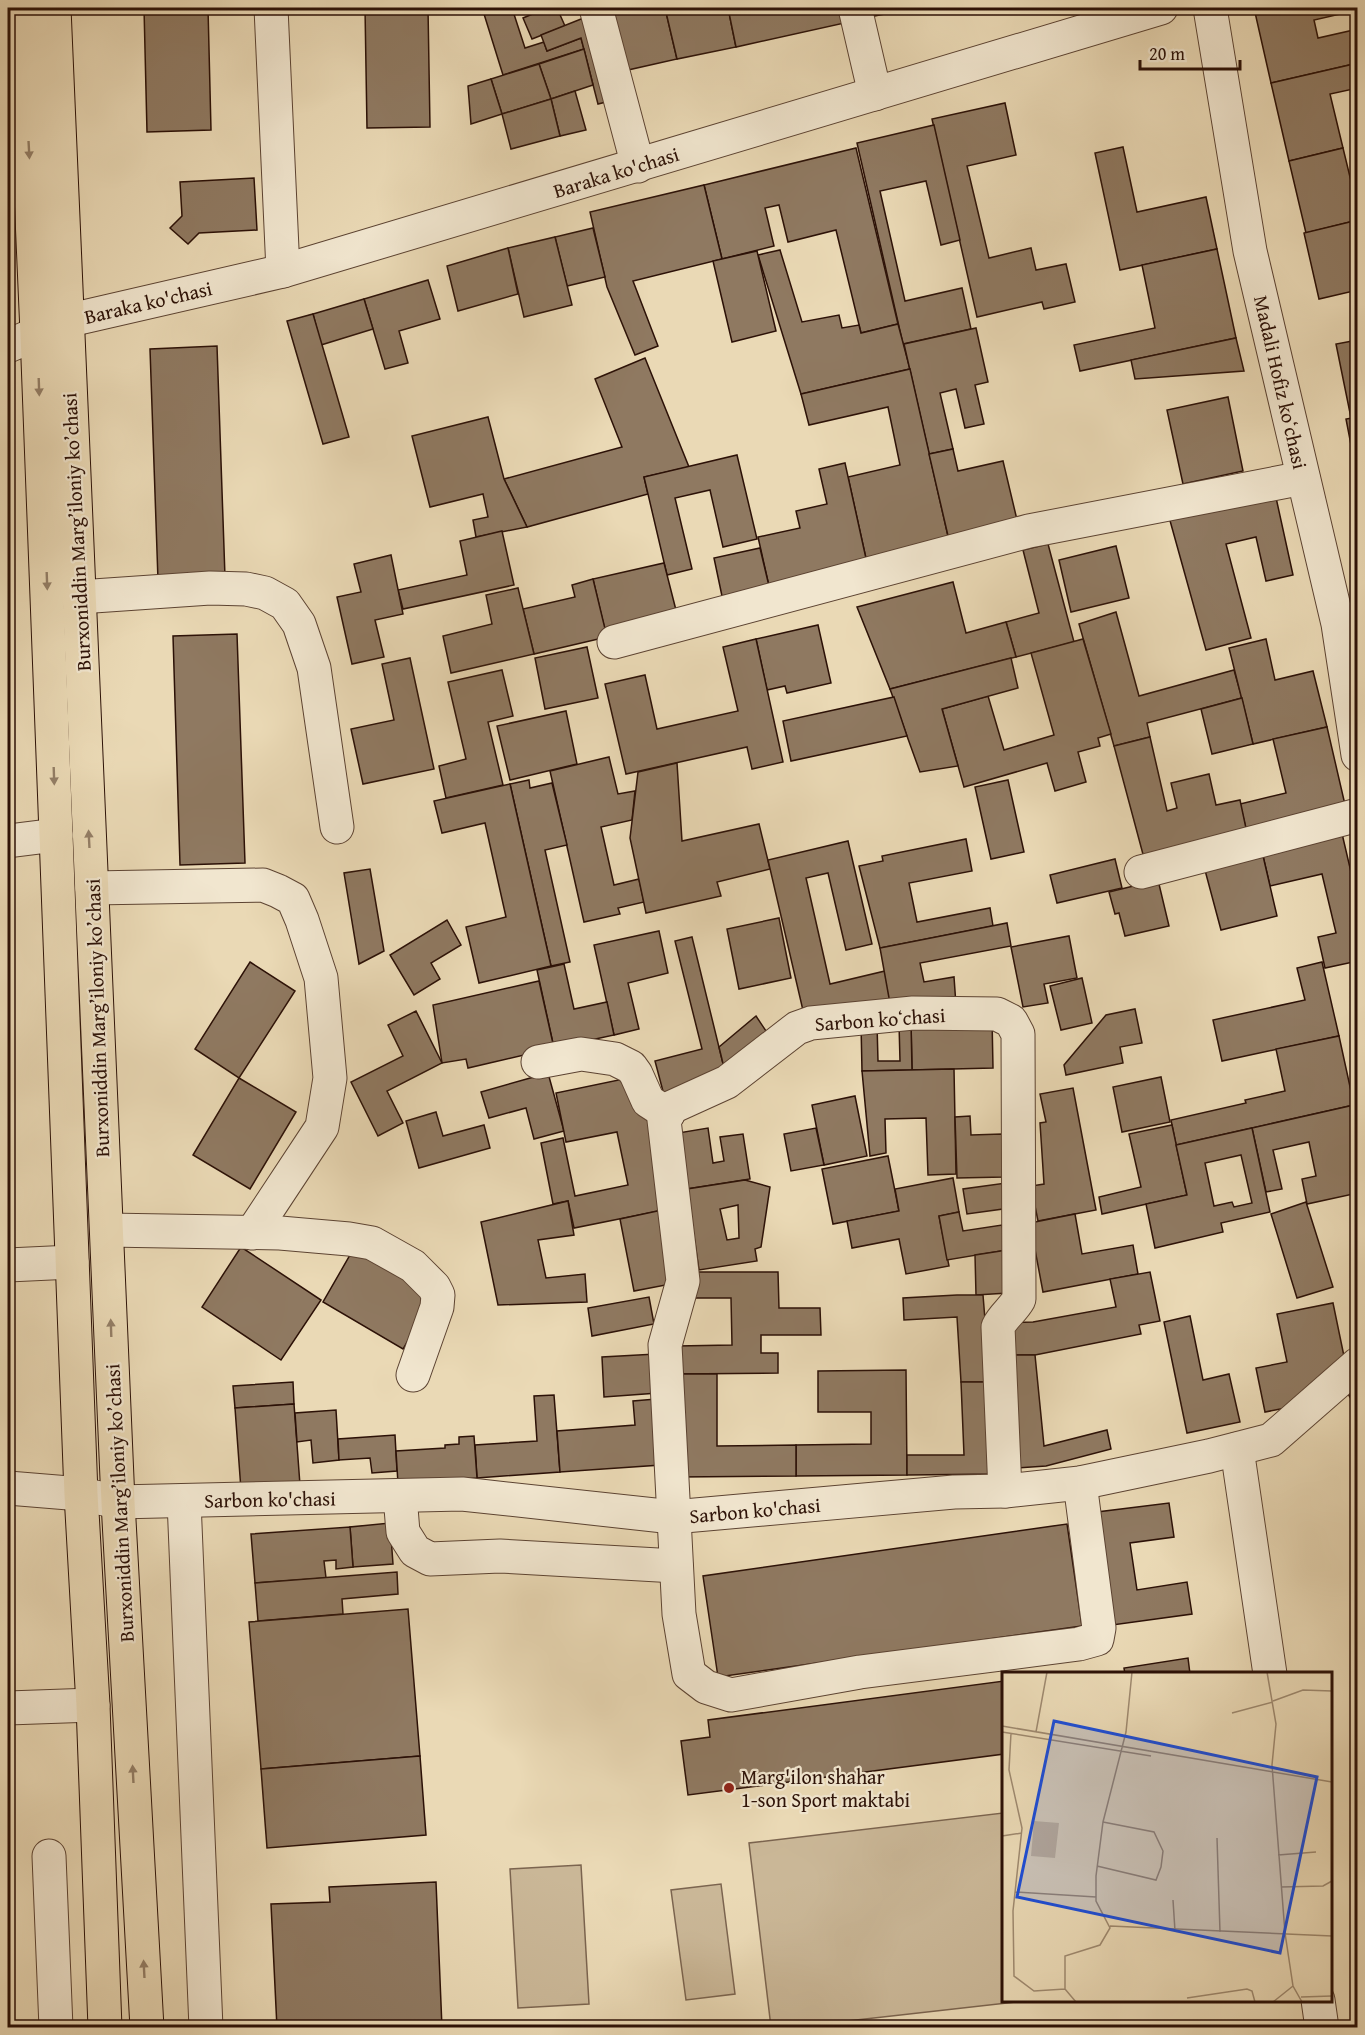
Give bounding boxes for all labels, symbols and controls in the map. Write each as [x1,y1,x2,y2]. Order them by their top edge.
scale bar [1140,33,1240,71]
text: 20 m [1149,40,1185,67]
street label: Baraka ko'chasi [549,139,683,205]
one-way arrow [25,140,34,159]
street label: Baraka ko'chasi [81,273,215,331]
street label: Madali Hofiz koʻchasi [1247,292,1315,472]
one-way arrow [35,377,44,396]
street label: Burxoniddin Marg’iloniy ko’chasi [54,392,98,672]
one-way arrow [42,572,51,591]
one-way arrow [50,767,59,786]
one-way arrow [85,830,94,849]
street label: Burxoniddin Marg’iloniy ko’chasi [78,878,116,1158]
street label: Sarbon koʻchasi [814,1000,947,1038]
one-way arrow [106,1318,115,1337]
street label: Burxoniddin Marg’iloniy ko’chasi [97,1363,141,1643]
street label: Sarbon ko'chasi [204,1483,336,1515]
street label: Sarbon ko'chasi [688,1490,822,1530]
inset map [1002,1672,1332,2002]
place label: Marg'ilon shahar 1-son Sport maktabi [741,1762,911,1814]
one-way arrow [129,1765,138,1784]
marker: Marg'ilon shahar 1-son Sport maktabi [722,1781,736,1795]
one-way arrow [139,1960,148,1979]

